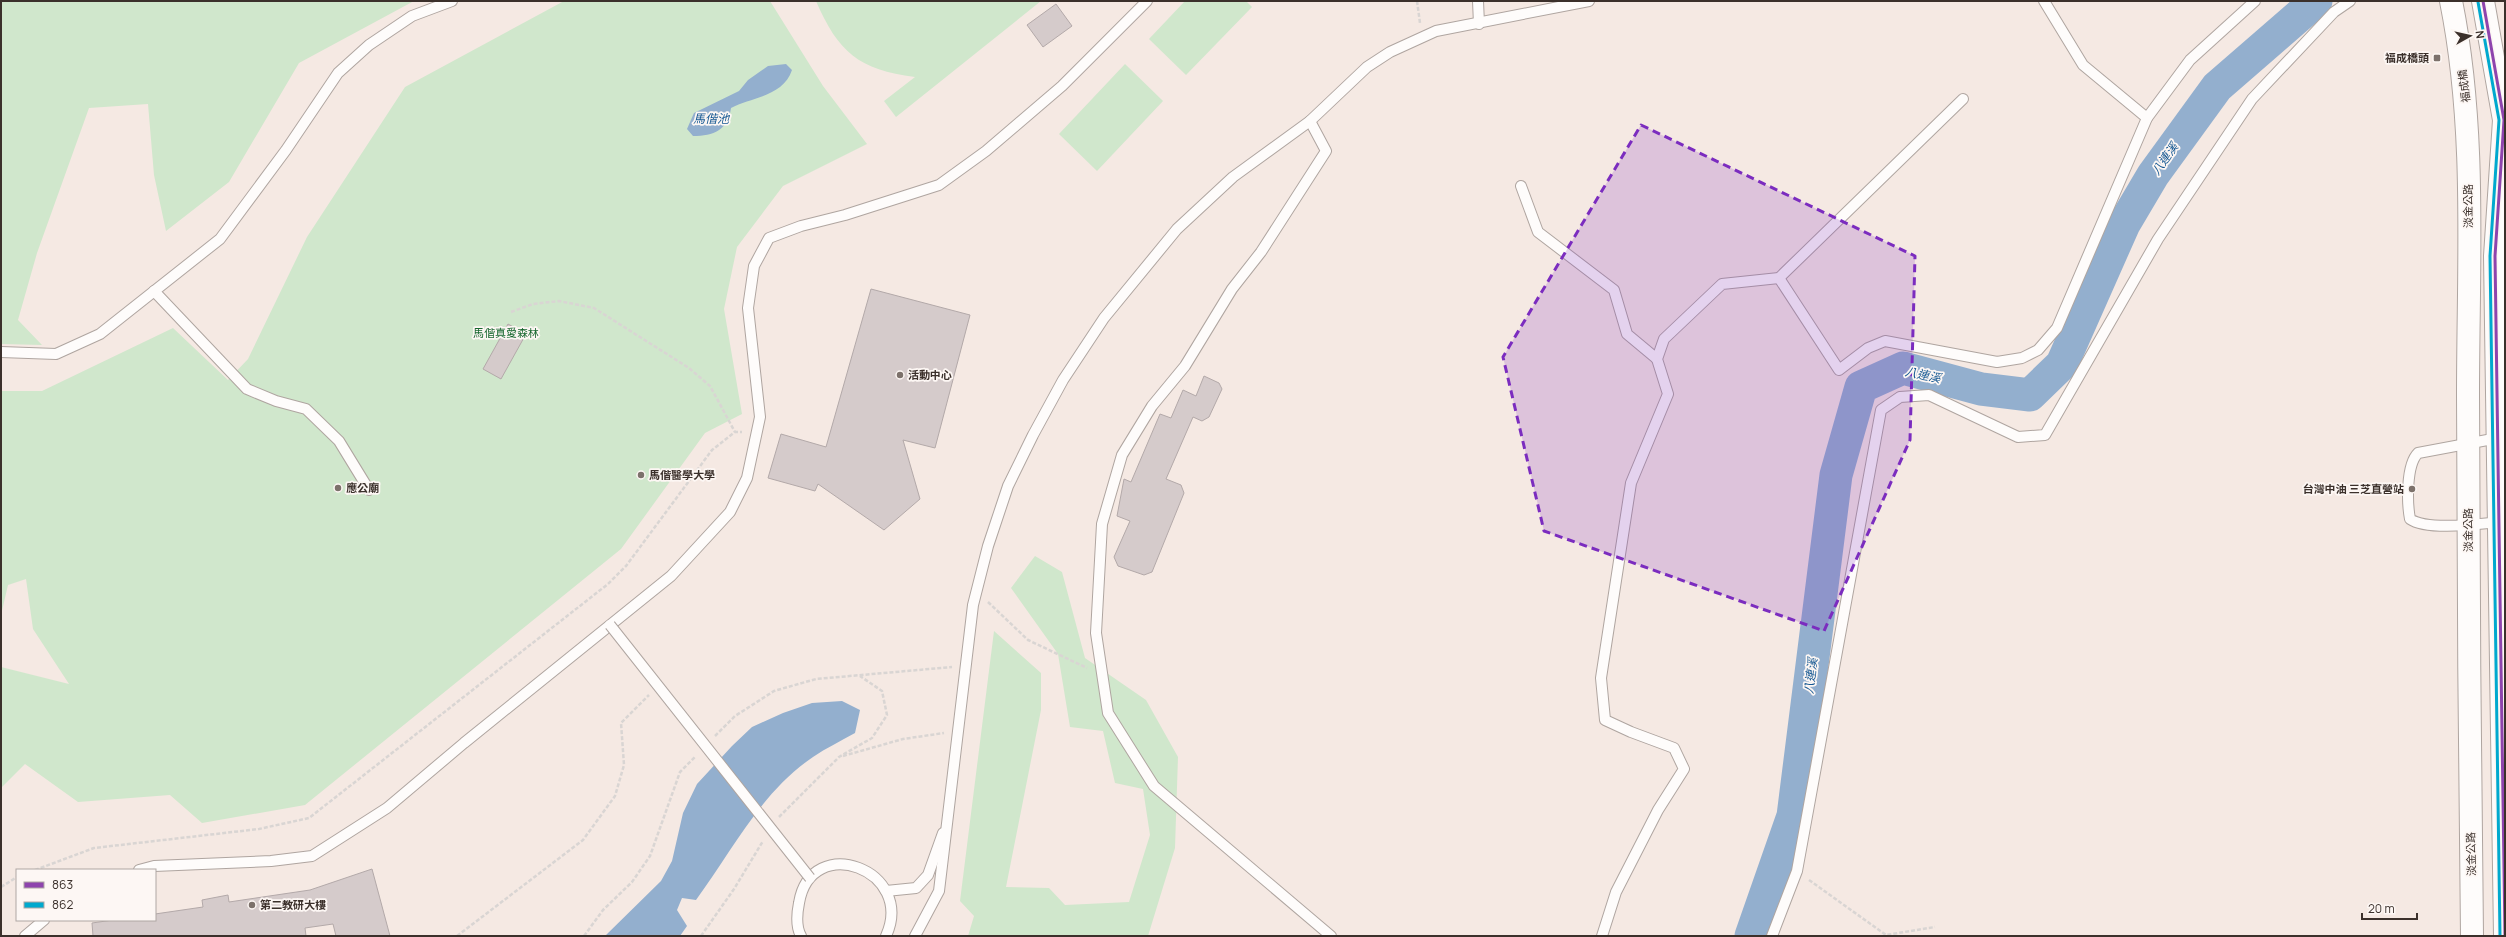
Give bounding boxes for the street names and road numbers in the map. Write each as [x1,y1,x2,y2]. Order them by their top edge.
street label: 福成橋 [2454,69,2473,103]
street label: 淡金公路 [2460,184,2475,228]
street label: 淡金公路 [2460,508,2475,552]
street label: 淡金公路 [2463,832,2478,876]

